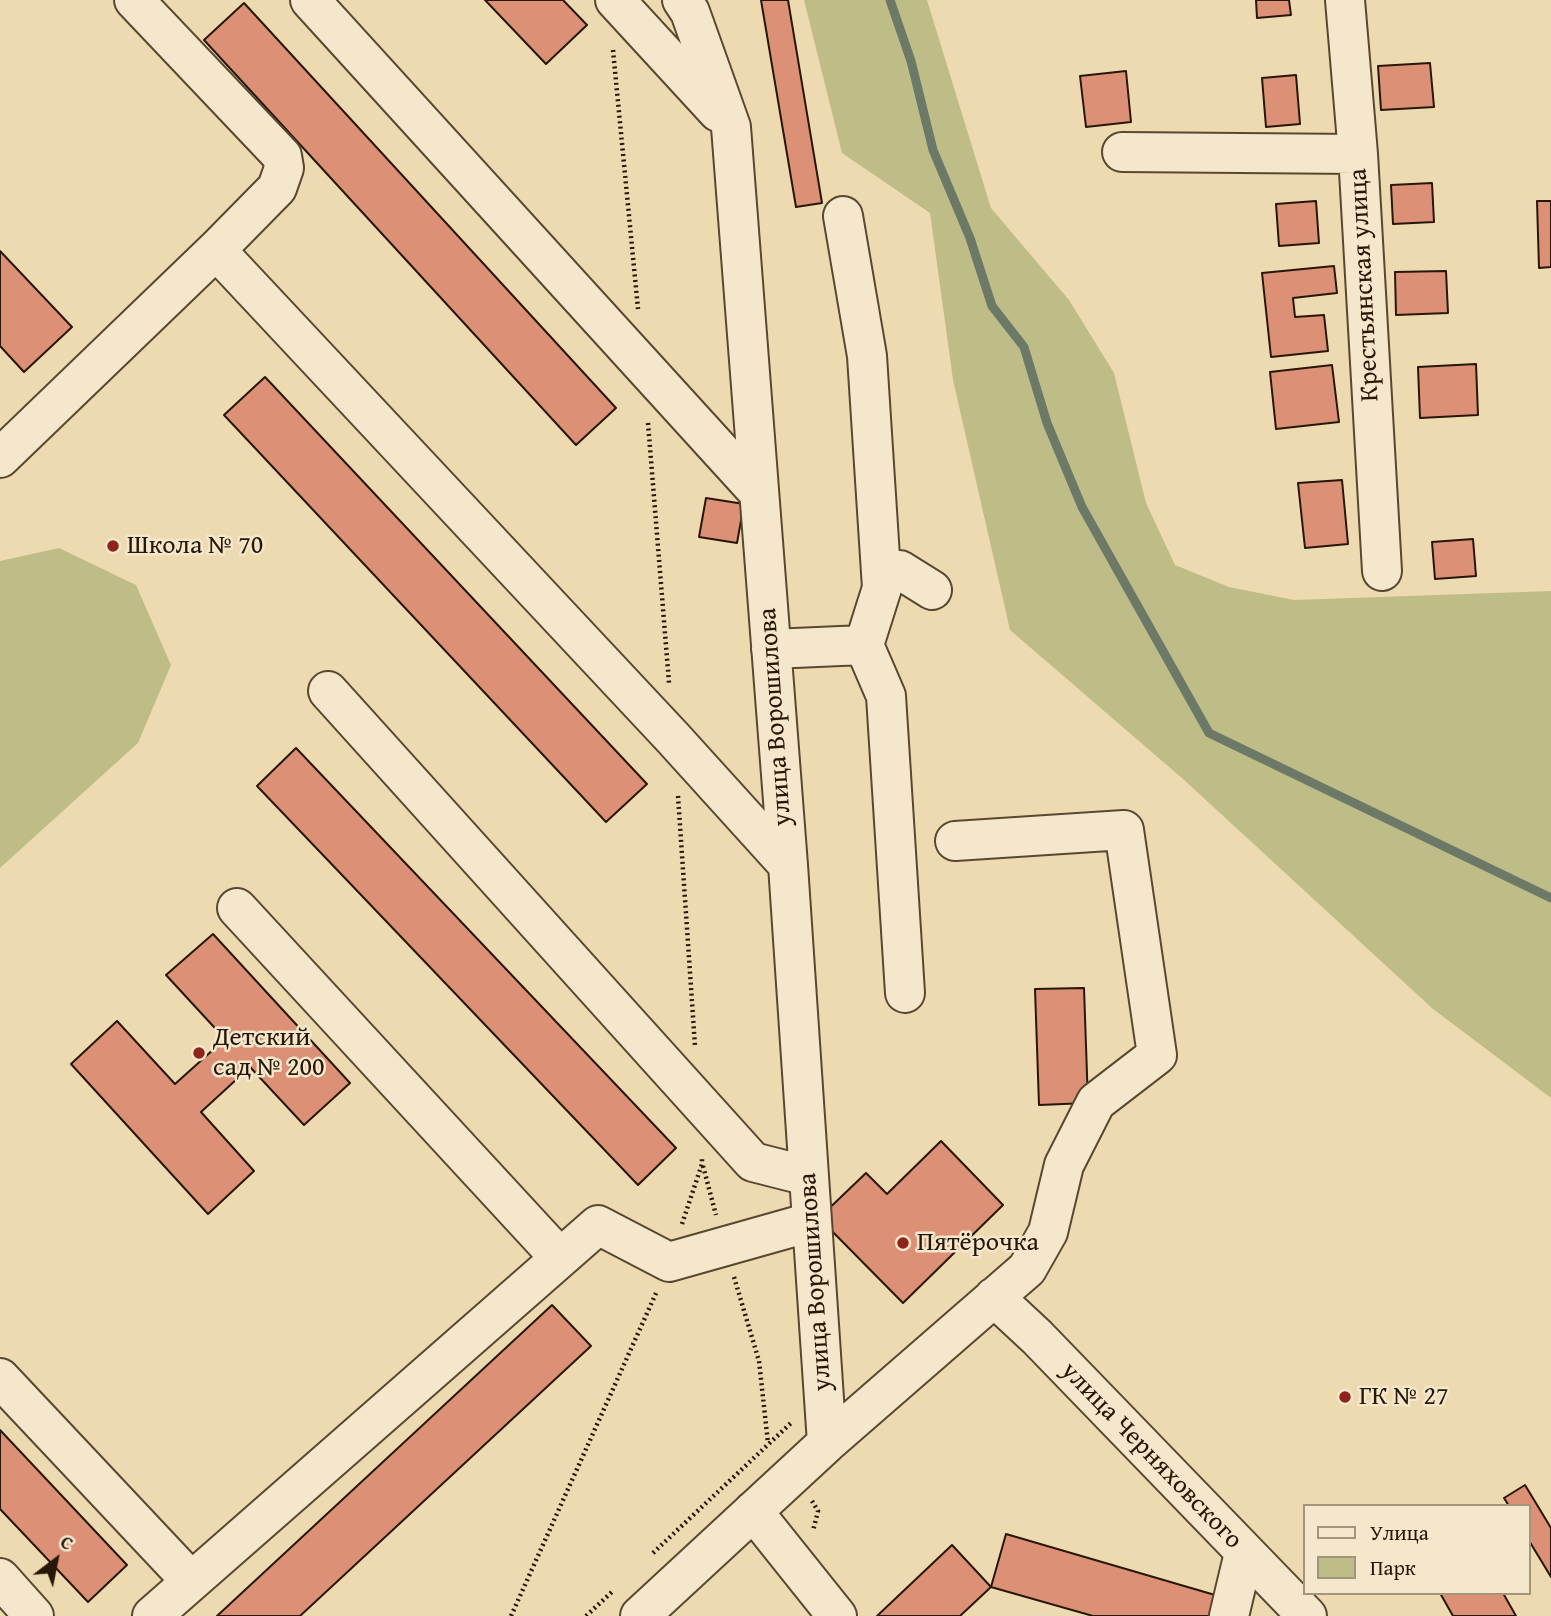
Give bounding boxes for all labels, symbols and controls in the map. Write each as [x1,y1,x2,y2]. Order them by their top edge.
street label: Крестьянская улица [1343,168,1387,402]
place label: Школа № 70 [127,530,263,562]
marker: Школа № 70 [105,538,121,554]
street label: улица Ворошилова [753,607,799,827]
place label: Детский сад № 200 [213,1022,325,1084]
marker: Детский сад № 200 [191,1045,207,1061]
street label: улица Ворошилова [793,1172,839,1392]
place label: Пятёрочка [917,1227,1039,1259]
marker: Пятёрочка [895,1235,911,1251]
street label: улица Черняховского [1054,1356,1248,1556]
place label: ГК № 27 [1359,1381,1449,1413]
marker: ГК № 27 [1337,1389,1353,1405]
legend [1302,1504,1530,1595]
text: Улица [1370,1517,1429,1548]
north arrow [21,1525,91,1595]
text: С [55,1527,79,1557]
text: Парк [1370,1552,1416,1583]

